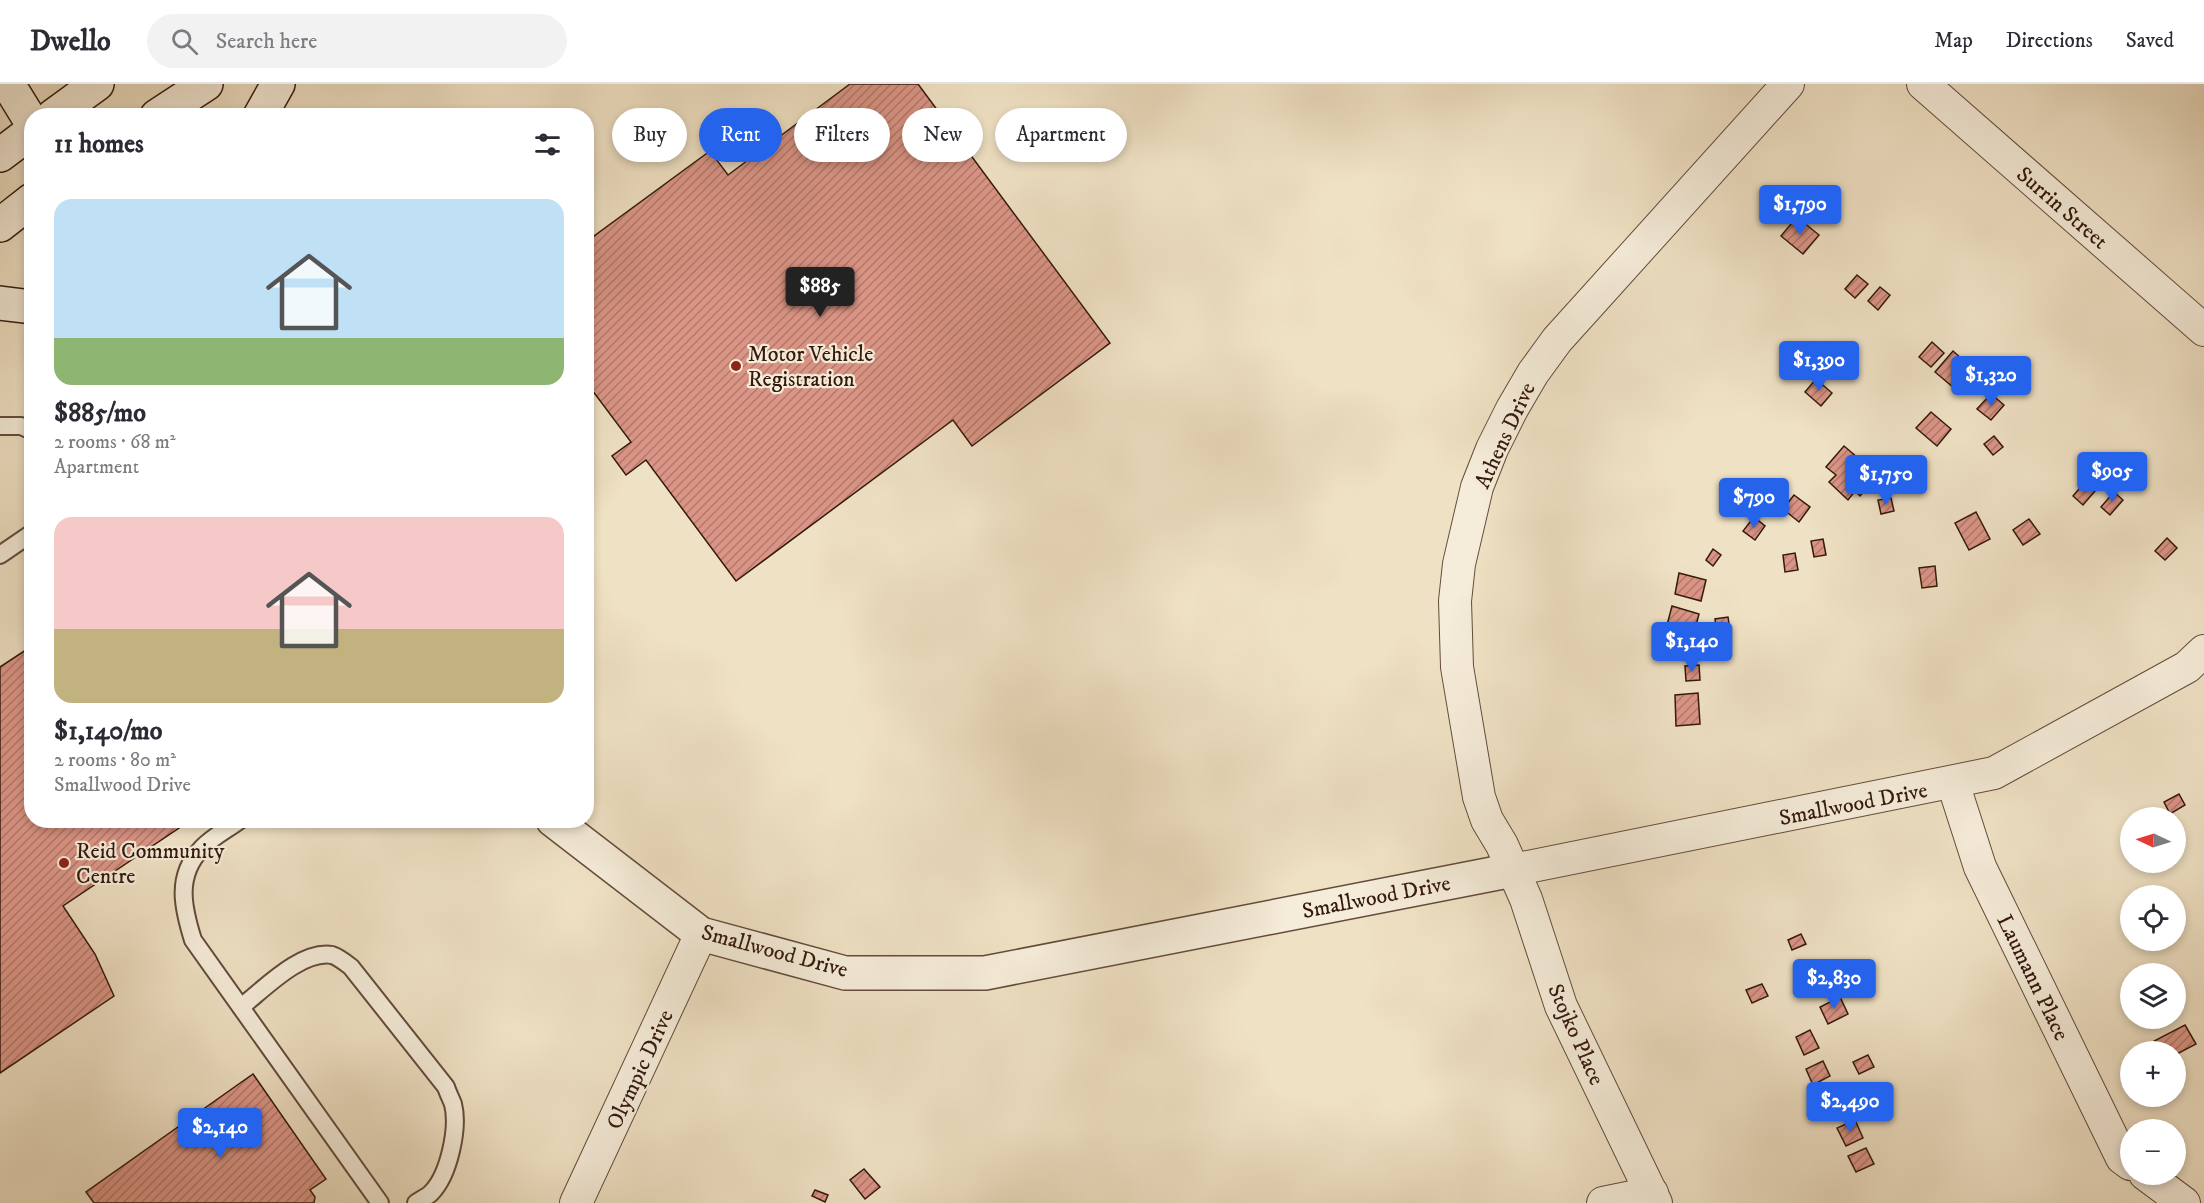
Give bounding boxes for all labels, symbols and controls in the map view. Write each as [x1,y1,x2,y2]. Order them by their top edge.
search box [147,14,567,68]
text: Dwello [30,24,111,59]
icon: search [168,25,201,58]
text: Search here [216,28,317,55]
text: Map [1934,28,1973,54]
text: Directions [2006,28,2093,54]
text: Saved [2126,28,2174,54]
chip: Buy [612,108,687,162]
chip: Rent [699,108,782,162]
chip: Filters [794,108,890,162]
chip: New [902,108,983,162]
chip: Apartment [995,108,1127,162]
text: 11 homes [54,128,144,161]
icon: filters [531,128,564,161]
street label: Surrin Street [2011,161,2113,255]
pin: $1,790 [1751,185,1849,236]
text: $1,790 [1773,192,1827,217]
icon: home [255,238,363,346]
pin: $885 [784,267,856,318]
text: $885 [800,274,840,299]
place label: Motor Vehicle Registration [748,341,873,393]
pin: $1,390 [1770,341,1868,392]
text: $1,390 [1793,348,1845,373]
pin: $1,320 [1942,356,2040,407]
marker: Motor Vehicle Registration [729,359,743,373]
text: $1,320 [1965,363,2017,388]
street label: Athens Drive [1469,378,1542,493]
text: $885/mo [54,397,146,430]
text: 2 rooms · 68 m² [54,430,176,455]
pin: $905 [2076,452,2148,503]
text: Apartment [54,455,139,480]
pin: $1,750 [1837,455,1935,506]
text: $905 [2091,459,2133,484]
text: $1,750 [1859,462,1913,487]
pin: $790 [1718,478,1790,529]
text: $790 [1733,485,1775,510]
icon: home [255,556,363,664]
pin: $1,140 [1643,622,1741,673]
text: $1,140 [1665,629,1719,654]
text: $1,140/mo [54,715,162,748]
text: 2 rooms · 80 m² [54,748,176,773]
text: Smallwood Drive [54,773,191,798]
street label: Smallwood Drive [1777,777,1930,832]
north arrow [2120,807,2186,873]
map controls [2120,807,2186,1185]
place label: Reid Community Centre [76,838,225,890]
marker: Reid Community Centre [57,856,71,870]
street label: Smallwood Drive [1300,870,1453,925]
button: locate [2120,885,2186,951]
street label: Laumann Place [1991,910,2075,1045]
street label: Smallwood Drive [698,919,851,984]
pin: $2,830 [1785,959,1883,1010]
button: layers [2120,963,2186,1029]
text: $2,830 [1807,966,1861,991]
street label: Stojko Place [1541,980,1610,1089]
street label: Olympic Drive [601,1006,680,1134]
button: + [2120,1041,2186,1107]
pin: $2,490 [1801,1082,1899,1133]
text: $2,490 [1821,1089,1879,1114]
pin: $2,140 [171,1108,269,1159]
text: $2,140 [192,1115,248,1140]
button: − [2120,1119,2186,1185]

